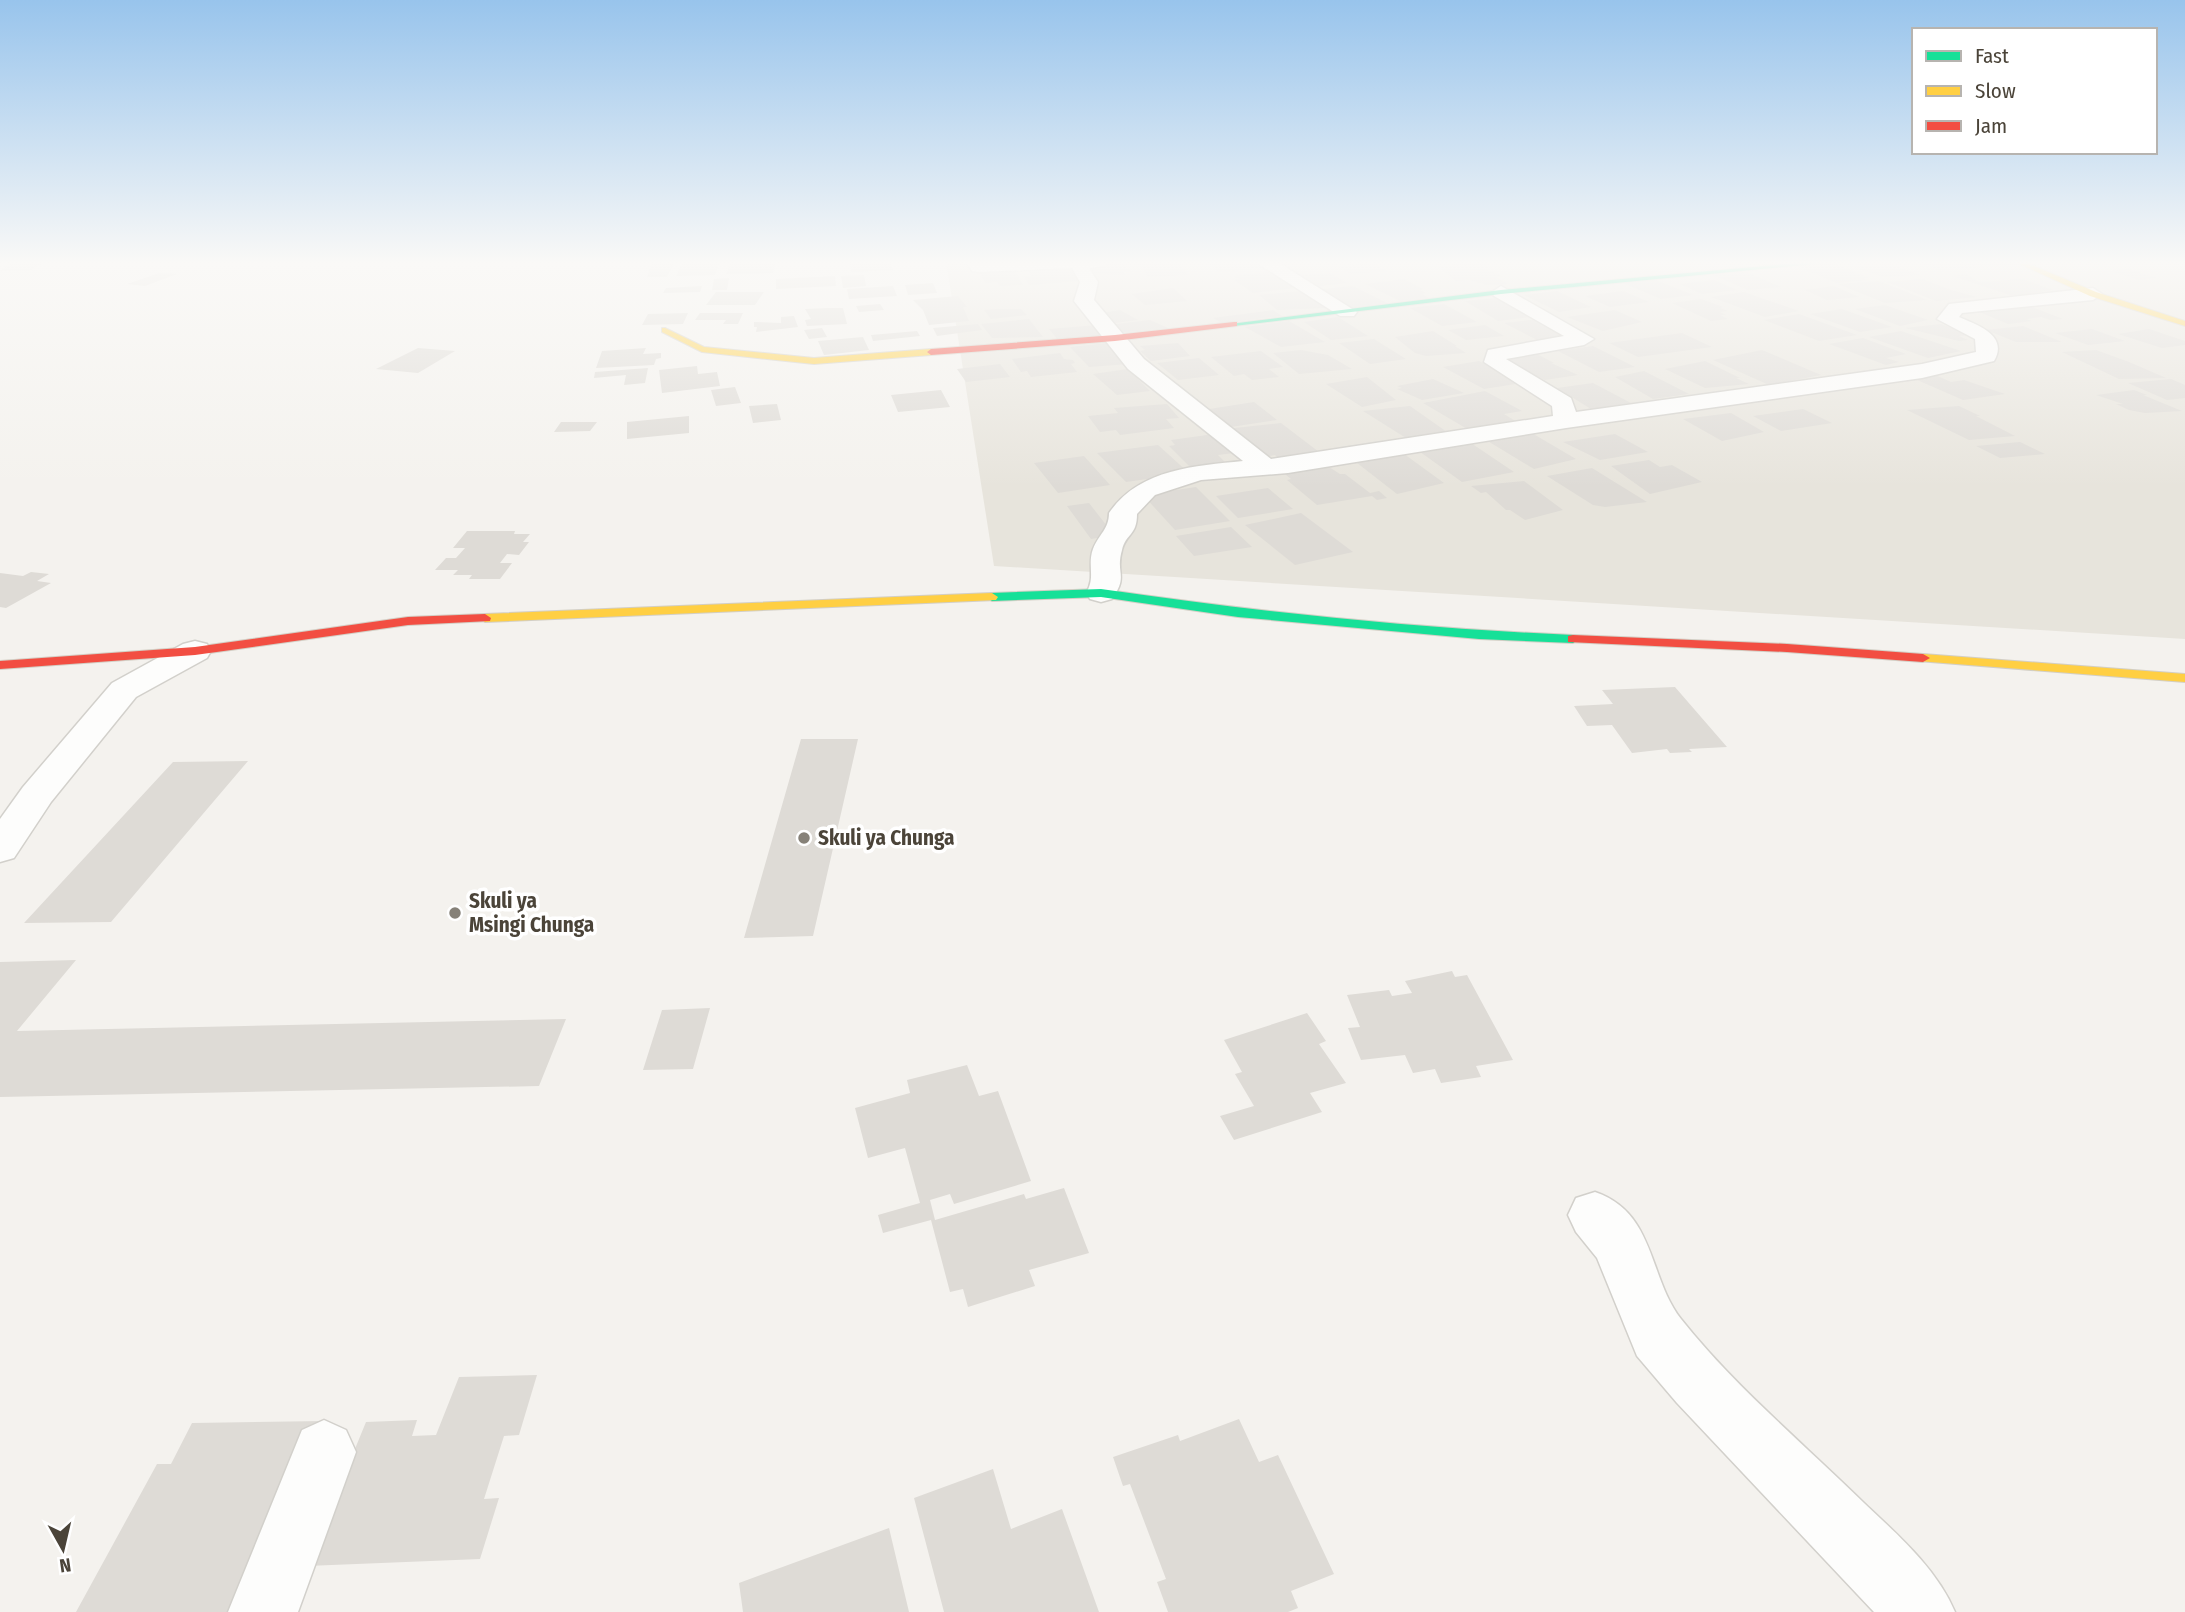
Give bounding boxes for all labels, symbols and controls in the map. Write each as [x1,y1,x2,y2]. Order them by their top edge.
legend [1912,28,2157,154]
text: Fast [1975,43,2009,69]
text: Slow [1975,78,2016,104]
text: Jam [1975,113,2007,139]
place label: Skuli ya Chunga [818,825,954,851]
marker: Skuli ya Chunga [796,830,812,846]
place label: Skuli ya Msingi Chunga [469,888,594,938]
marker: Skuli ya Msingi Chunga [447,905,463,921]
north arrow [28,1514,98,1584]
text: N [58,1553,73,1578]

